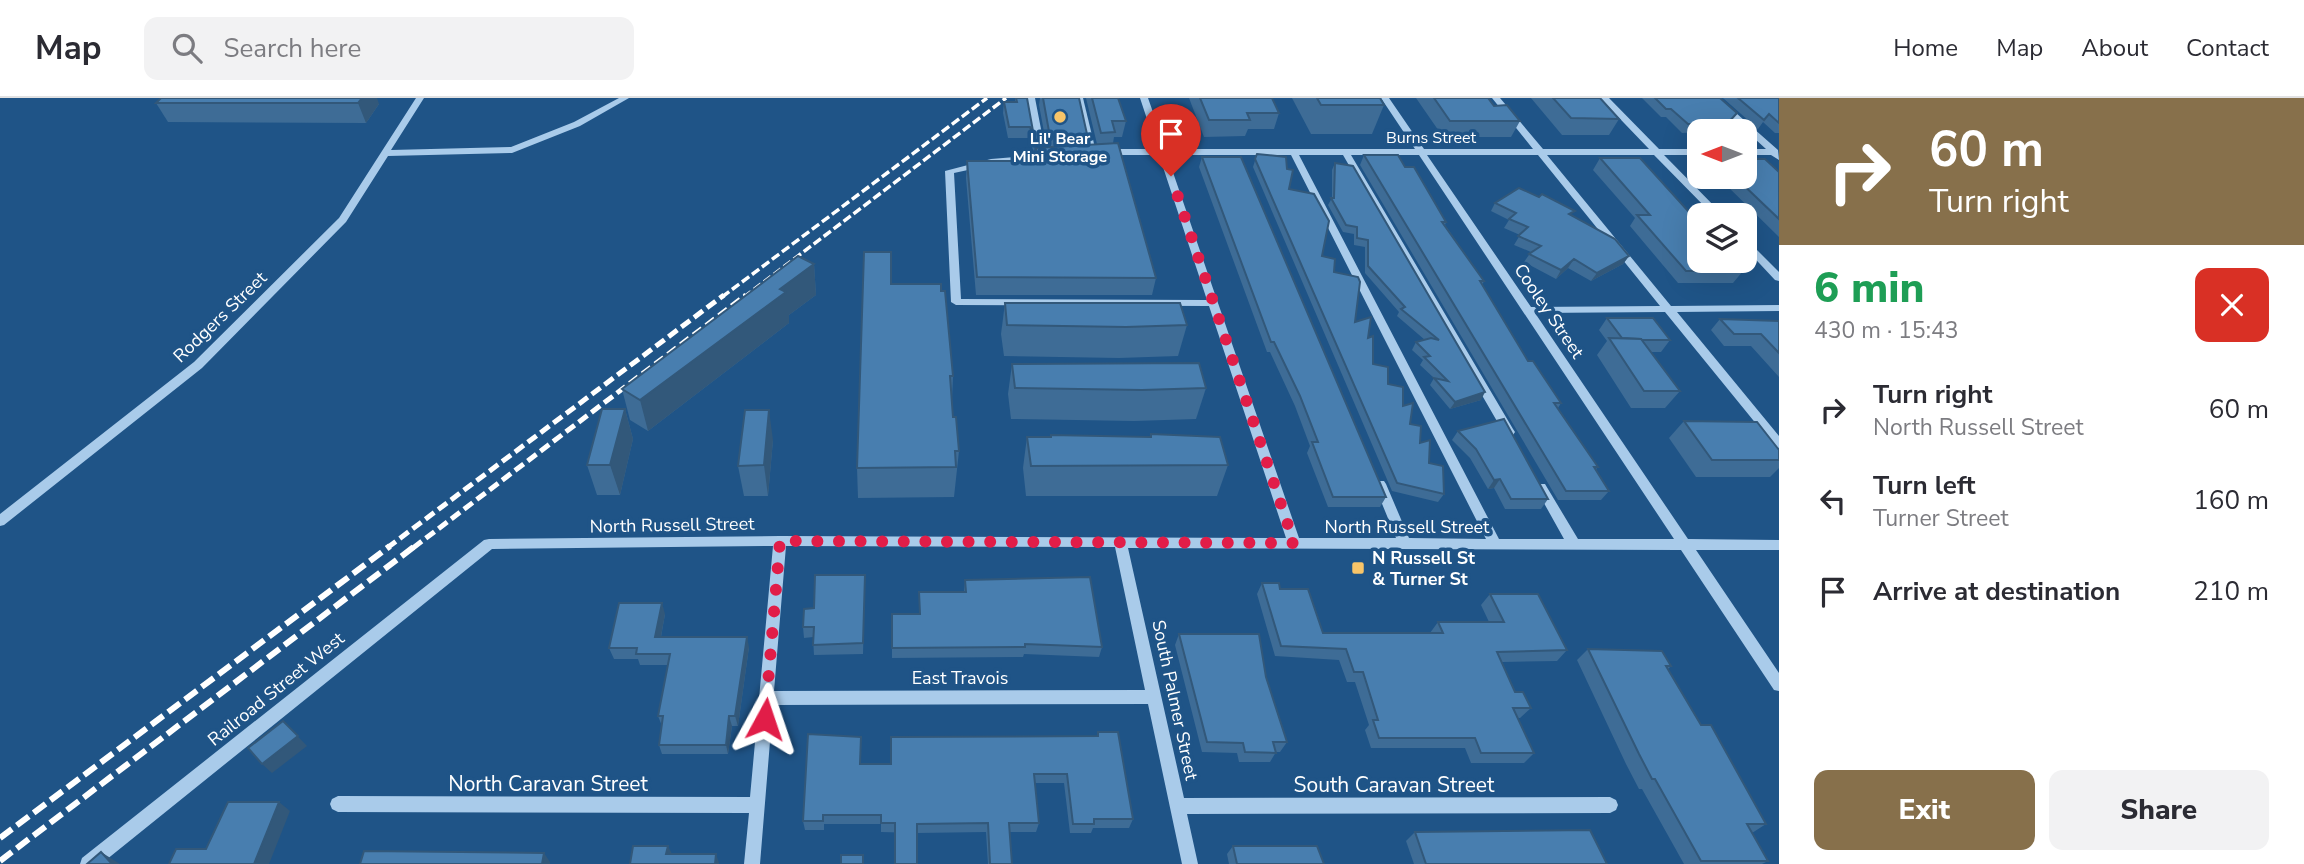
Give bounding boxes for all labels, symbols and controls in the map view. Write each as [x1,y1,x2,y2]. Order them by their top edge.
search box [144,17,634,80]
text: Map [35,26,102,71]
icon: search [168,29,206,67]
text: Search here [224,31,361,66]
text: Home [1893,32,1958,64]
text: Map [1996,32,2043,64]
text: About [2081,32,2148,64]
text: Contact [2186,32,2269,64]
pin [1141,104,1201,176]
marker: Lil' Bear Mini Storage [1052,109,1068,125]
icon: arrive [1152,115,1190,153]
text: 60 m [1929,116,2044,183]
north arrow [1687,119,1757,189]
map controls [1687,119,1757,273]
icon: right [1814,126,1905,217]
street label: Burns Street [1386,127,1476,149]
place label: Lil' Bear Mini Storage [1013,128,1107,168]
text: Turn right [1929,180,2069,223]
button: layers [1687,203,1757,273]
street label: Cooley Street [1509,259,1590,364]
text: 6 min [1814,260,1924,317]
street label: Rodgers Street [168,266,272,368]
button: close [2195,268,2269,342]
text: 430 m · 15:43 [1814,315,1959,346]
text: Turn right [1873,377,1992,412]
icon: right [1814,391,1852,429]
text: 60 m [2209,392,2269,427]
text: North Russell Street [1873,412,2084,443]
text: Turn left [1873,468,1976,503]
icon: left [1814,482,1852,520]
text: 160 m [2193,483,2269,518]
text: Turner Street [1873,503,2009,534]
street label: North Russell Street [589,512,755,538]
street label: North Russell Street [1325,515,1490,539]
place label: N Russell St & Turner St [1372,546,1475,591]
marker: N Russell St & Turner St [1350,560,1366,576]
icon: arrive [1814,573,1852,611]
text: Arrive at destination [1873,574,2120,609]
text: 210 m [2193,574,2269,609]
street label: South Palmer Street [1146,618,1204,783]
street label: Railroad Street West [203,626,350,752]
street label: East Travois [912,666,1008,690]
position arrow [728,682,802,756]
street label: North Caravan Street [448,770,648,798]
button: Exit [1814,770,2035,850]
button: Share [2049,770,2269,850]
street label: South Caravan Street [1294,771,1495,799]

